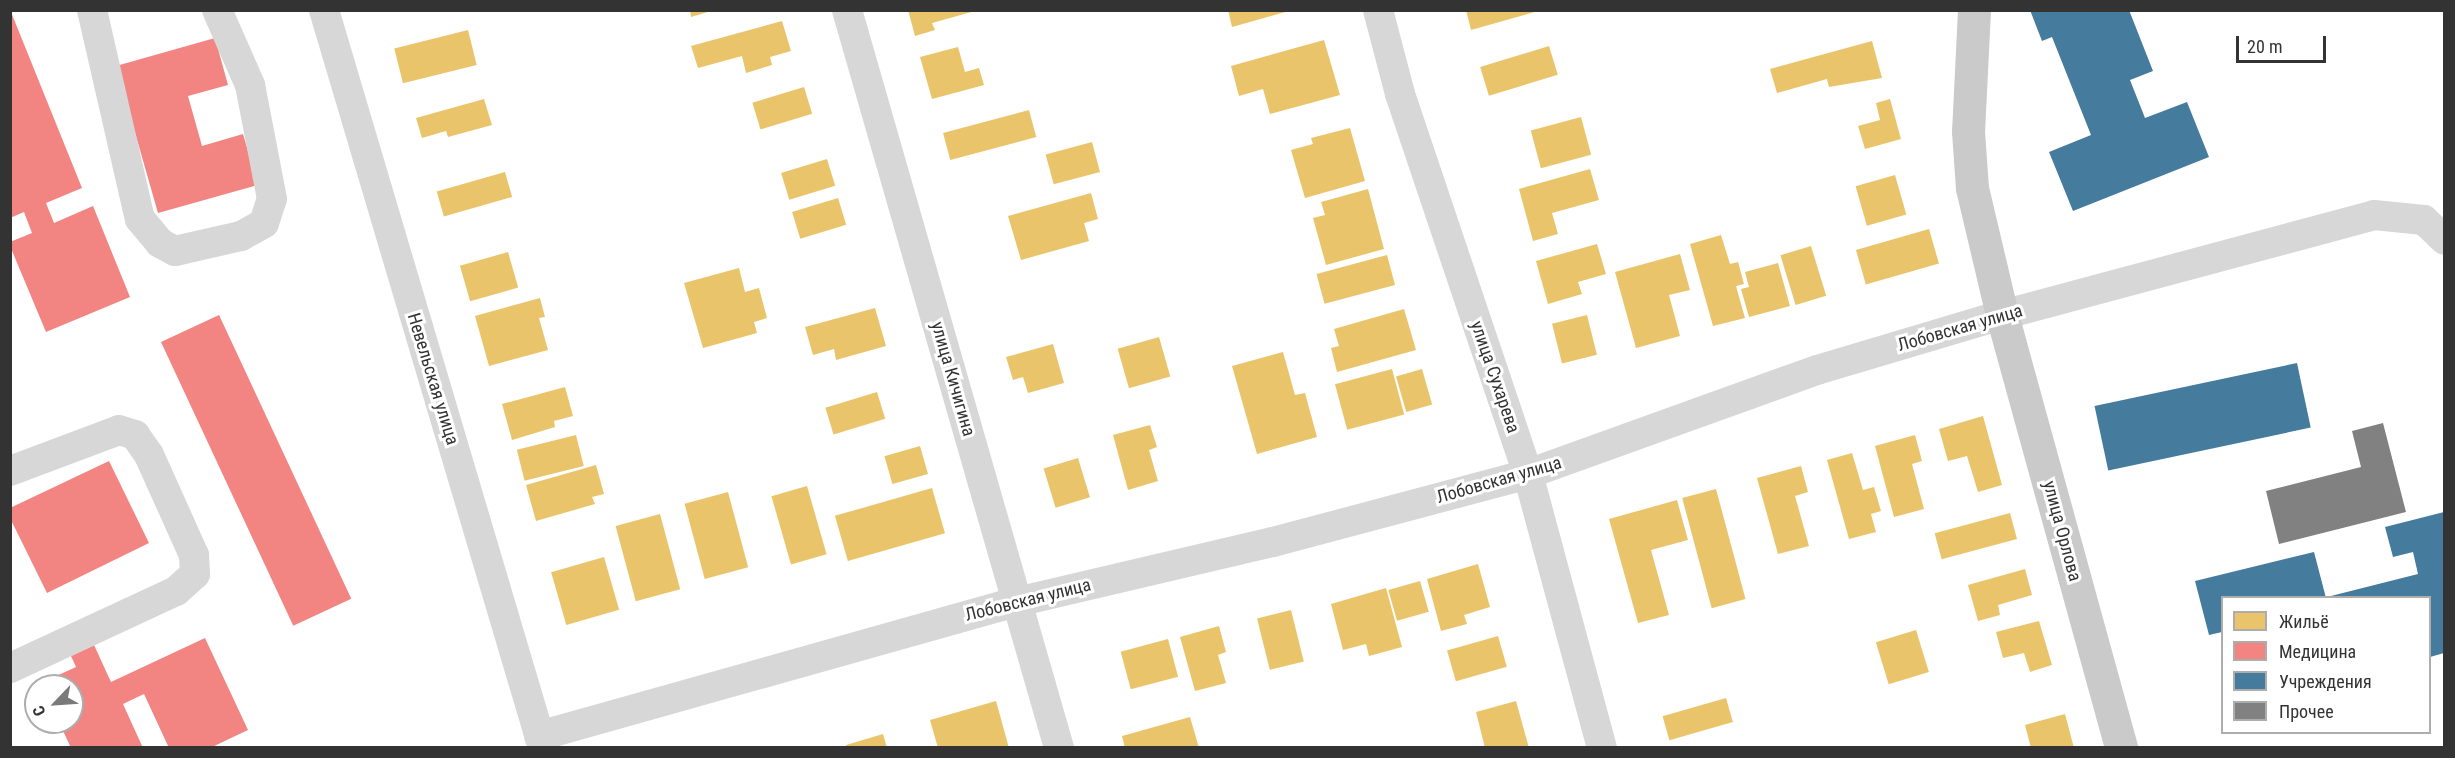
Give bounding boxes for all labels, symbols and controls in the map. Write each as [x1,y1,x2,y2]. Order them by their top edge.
scale bar [2239,24,2329,62]
text: 20 m [2247,36,2282,57]
street label: Лобовская улица [1895,300,2025,356]
street label: Невельская улица [403,310,463,448]
street label: улица Сухарева [1466,318,1524,436]
street label: улица Кичигина [926,319,980,439]
street label: Лобовская улица [1434,452,1564,508]
street label: улица Орлова [2038,478,2086,584]
street label: Лобовская улица [963,574,1093,626]
legend [2221,596,2431,734]
text: Жильё [2279,611,2329,632]
text: Медицина [2279,641,2356,662]
text: Учреждения [2279,671,2372,692]
north arrow [24,674,84,734]
text: Прочее [2279,701,2334,722]
text: С [29,703,50,719]

